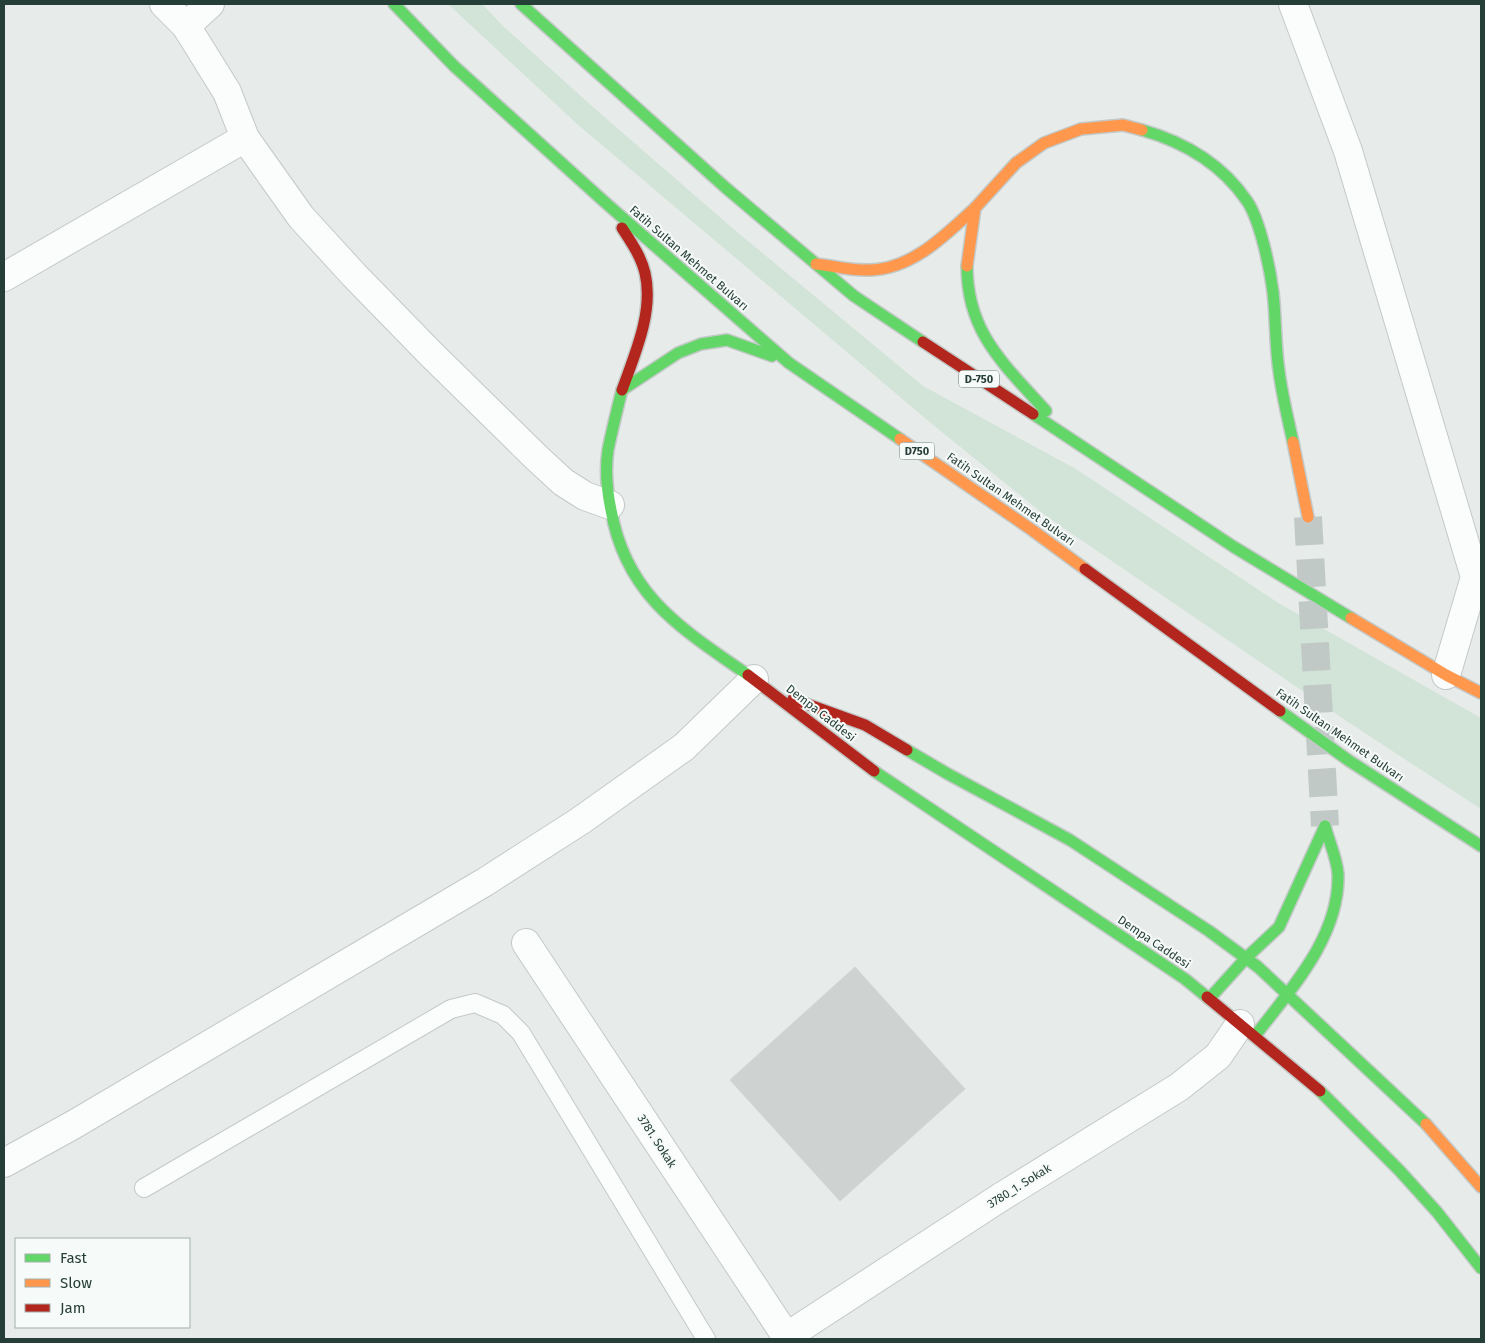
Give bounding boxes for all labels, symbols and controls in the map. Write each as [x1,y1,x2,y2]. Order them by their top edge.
street label: Fatih Sultan Mehmet Bulvarı [627,203,751,313]
road number: D-750 [959,370,999,388]
road number: D750 [900,442,934,460]
street label: Fatih Sultan Mehmet Bulvarı [944,449,1078,549]
street label: Dempa Caddesi [783,682,859,744]
street label: Fatih Sultan Mehmet Bulvarı [1273,685,1407,785]
street label: Dempa Caddesi [1115,913,1193,971]
street label: 3781. Sokak [635,1112,680,1171]
street label: 3780_1. Sokak [985,1160,1054,1211]
legend [15,1238,190,1328]
text: Fast [60,1249,87,1267]
text: Slow [60,1274,92,1292]
text: Jam [60,1299,86,1317]

